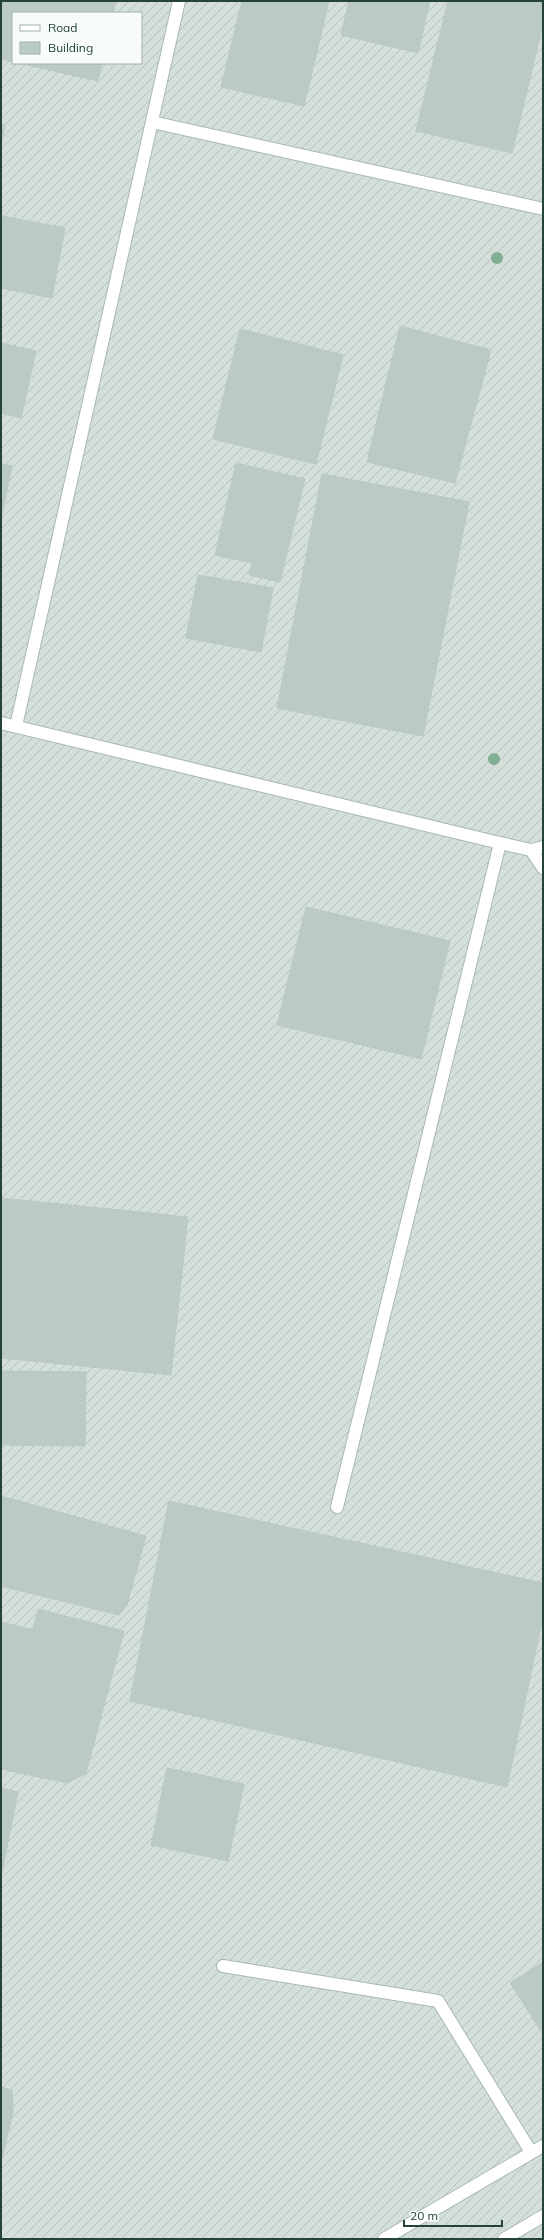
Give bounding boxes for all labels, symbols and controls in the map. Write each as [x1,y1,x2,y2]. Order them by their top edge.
legend [12,12,142,64]
text: Road [48,20,77,35]
text: Building [48,40,93,55]
scale bar [404,2202,502,2228]
text: 20 m [410,2208,438,2223]

